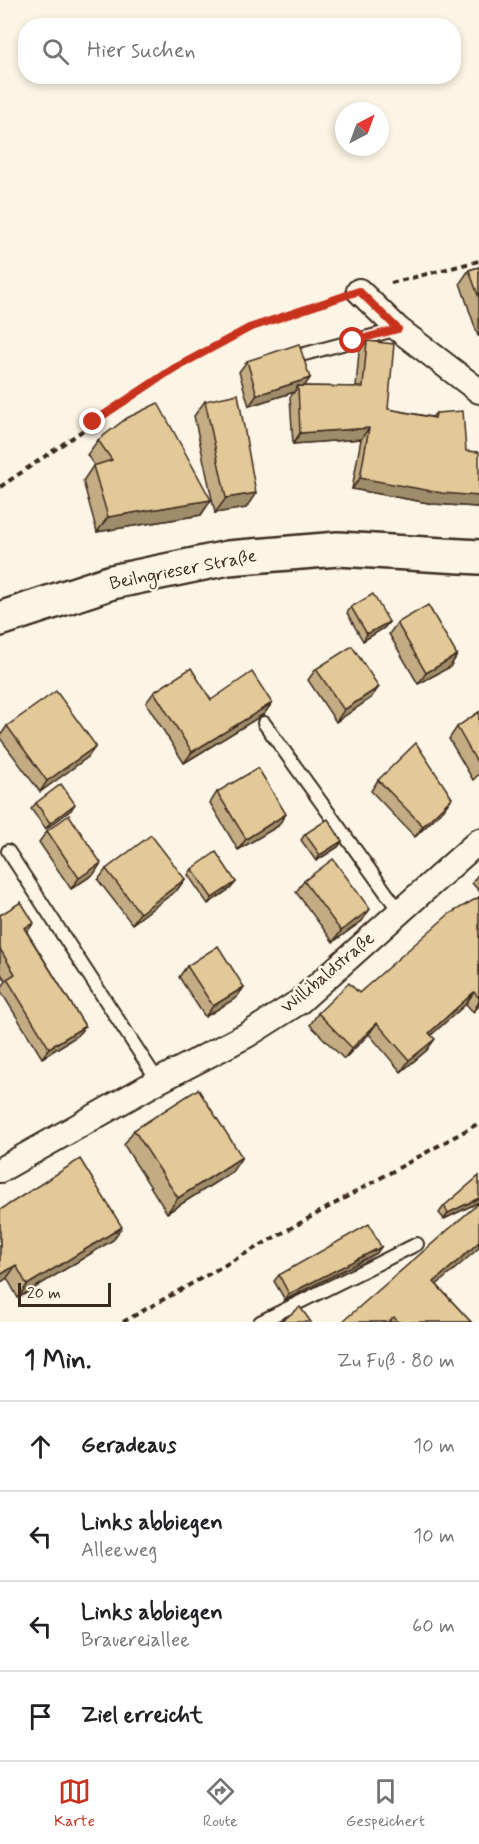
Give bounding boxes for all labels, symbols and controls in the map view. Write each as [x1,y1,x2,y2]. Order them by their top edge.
search box [18,18,461,84]
icon: search [39,35,72,68]
text: Hier suchen [87,37,196,65]
north arrow [335,102,389,156]
route start [339,327,365,353]
route end [79,408,105,434]
street label: Beilngrieser Straße [107,544,259,597]
street label: Willibaldstraße [276,927,380,1019]
scale bar [18,1280,111,1308]
text: 20 m [27,1283,61,1304]
text: 1 Min. [24,1344,91,1378]
text: Zu Fuß · 80 m [337,1348,455,1375]
icon: ahead [24,1430,57,1463]
text: Geradeaus [81,1432,176,1460]
text: 10 m [413,1433,455,1460]
text: Links abbiegen [81,1509,223,1537]
icon: left [24,1520,57,1553]
text: 10 m [413,1523,455,1550]
text: Alleeweg [81,1537,157,1564]
text: Links abbiegen [81,1599,223,1627]
icon: left [24,1610,57,1643]
text: 60 m [412,1613,455,1640]
text: Brauereiallee [81,1627,190,1654]
icon: arrive [24,1700,57,1733]
text: Ziel erreicht [81,1702,203,1730]
tab: Karte [54,1775,95,1832]
tab: Route [203,1775,238,1832]
tab: Gespeichert [346,1775,425,1832]

